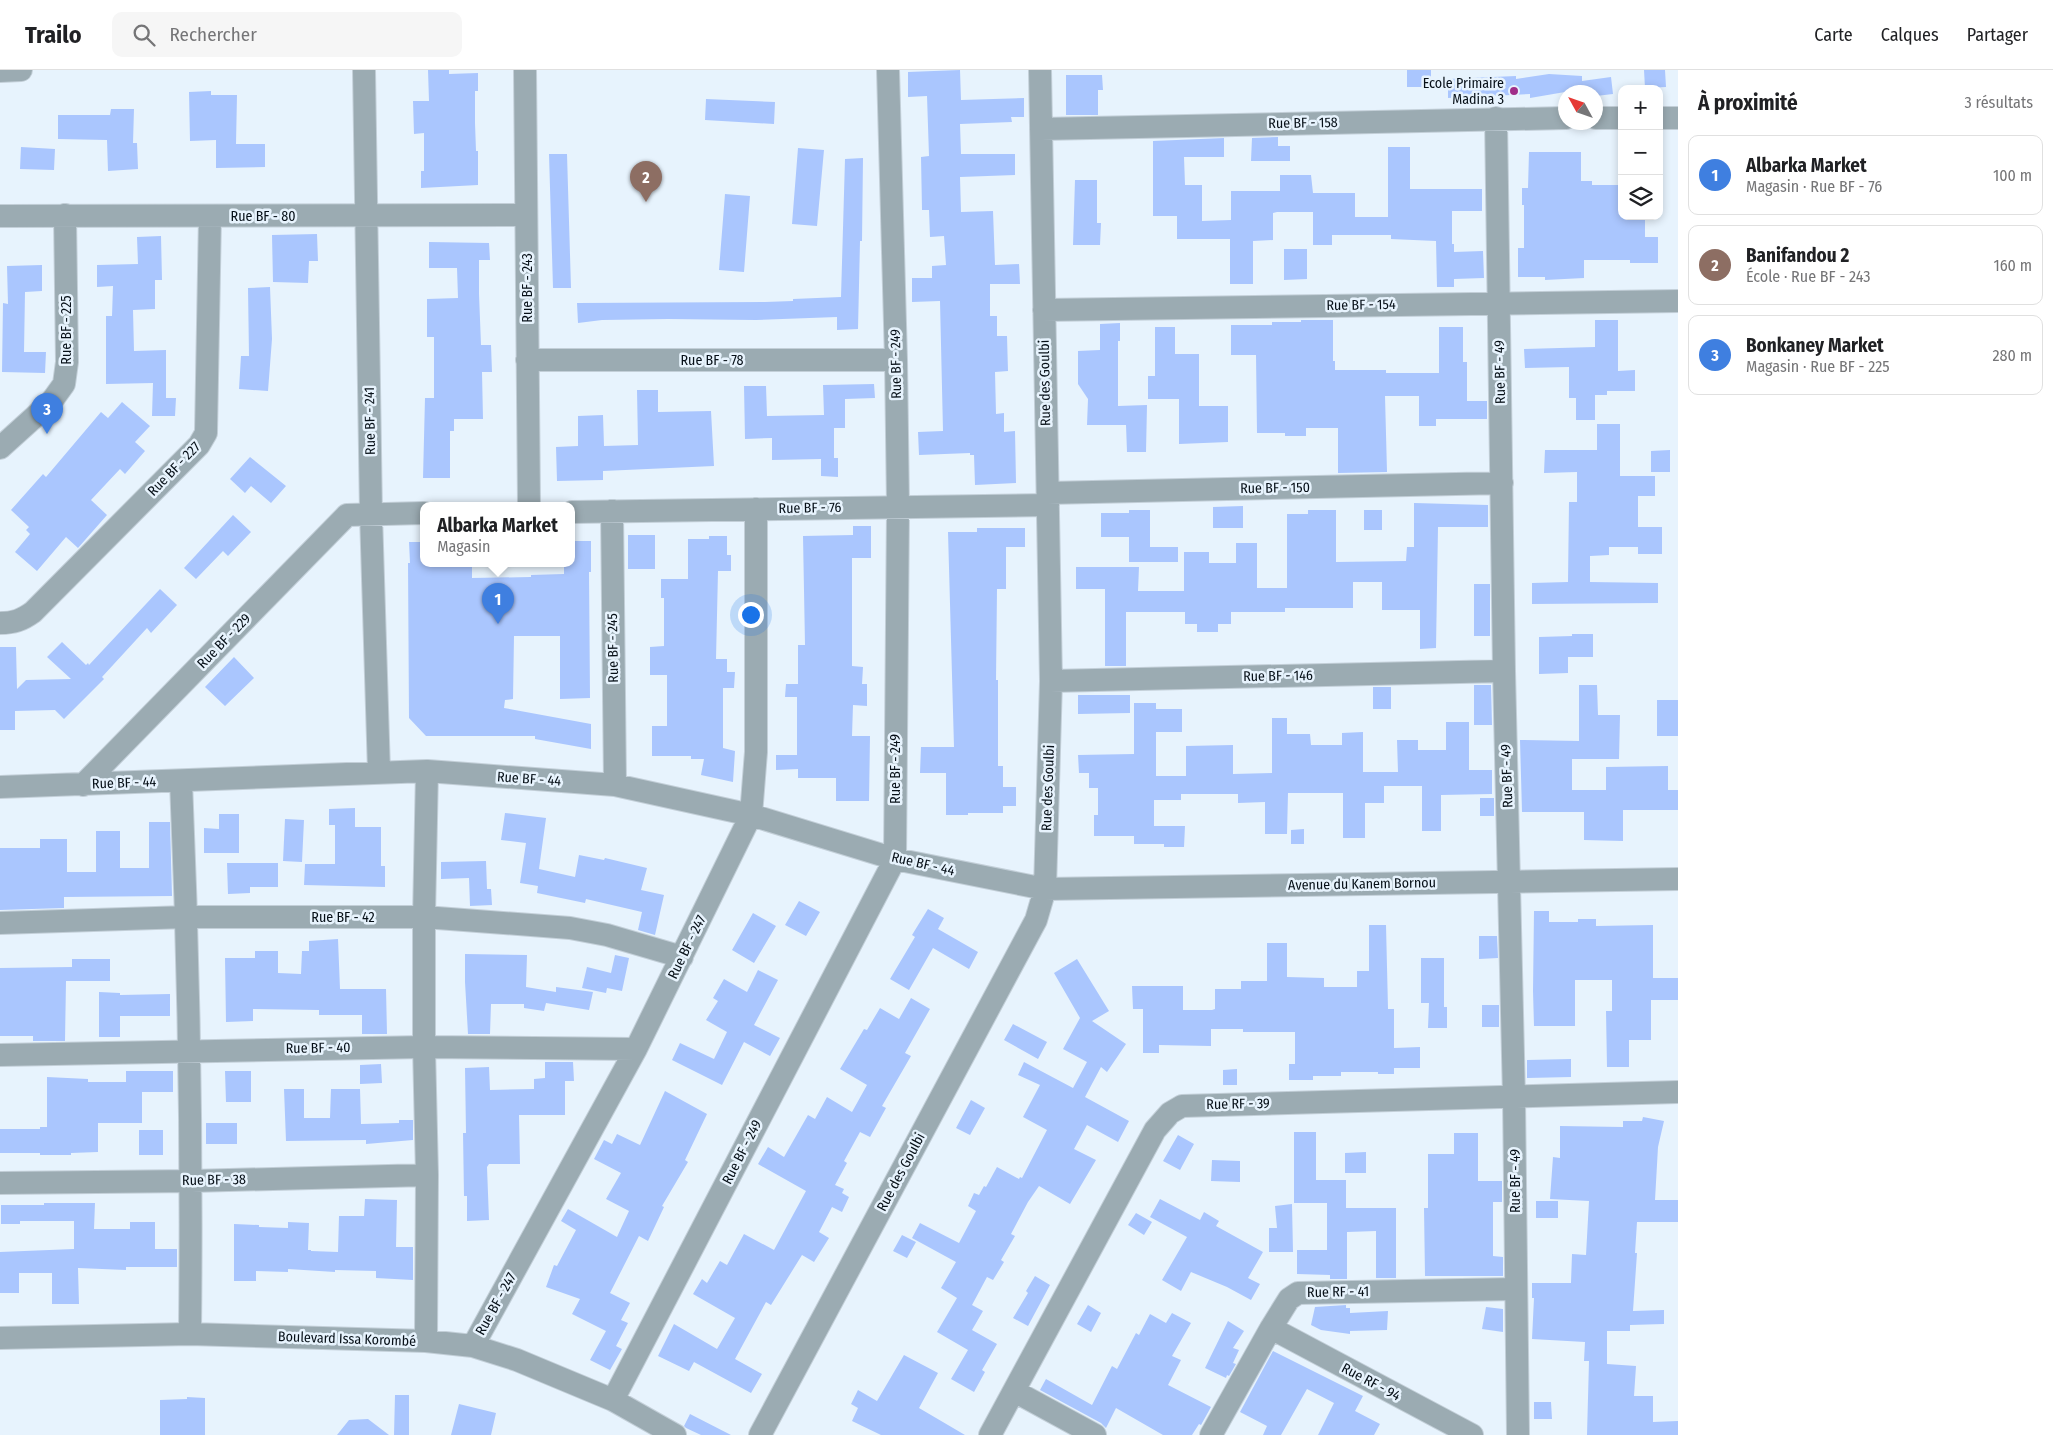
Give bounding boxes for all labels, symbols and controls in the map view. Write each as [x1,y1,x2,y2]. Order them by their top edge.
search box [112,12,462,57]
text: Trailo [25,21,82,49]
icon: search [130,21,158,49]
text: Rechercher [170,23,257,46]
text: Carte [1814,24,1853,46]
text: Calques [1881,24,1939,46]
text: Partager [1967,24,2028,46]
place label: Ecole Primaire Madina 3 [1423,75,1504,108]
marker: Ecole Primaire Madina 3 [1508,85,1520,97]
north arrow [1558,85,1603,130]
map controls [1618,85,1663,220]
button: + [1618,85,1663,130]
text: À proximité [1698,90,1798,116]
text: 3 résultats [1965,93,2033,112]
street label: Rue BF - 158 [1268,114,1338,132]
button: − [1618,130,1663,175]
text: Albarka Market [1746,154,1867,177]
pin: 2 [630,161,662,202]
text: 1 [1712,166,1718,185]
text: 100 m [1993,166,2032,185]
button: layers [1618,175,1663,220]
text: Magasin · Rue BF - 76 [1746,177,1882,196]
street label: Rue BF - 80 [231,208,296,225]
text: Banifandou 2 [1746,244,1849,267]
street label: Rue BF - 243 [519,253,536,323]
text: 2 [1711,256,1719,275]
text: 160 m [1993,256,2032,275]
text: École · Rue BF - 243 [1746,267,1871,286]
street label: Rue BF - 225 [58,295,75,365]
street label: Rue BF - 154 [1326,296,1396,314]
street label: Rue BF - 249 [887,329,905,399]
text: Bonkaney Market [1746,334,1884,357]
street label: Rue des Goulbi [1036,340,1054,426]
street label: Rue BF - 49 [1491,340,1509,404]
text: 3 [1711,346,1719,365]
text: 280 m [1993,346,2032,365]
street label: Rue BF - 78 [680,352,744,369]
text: Magasin · Rue BF - 225 [1746,357,1890,376]
street label: Rue BF - 241 [361,387,379,455]
pin: 3 [31,393,63,434]
street label: Rue BF - 227 [144,438,204,500]
street label: Rue BF - 150 [1240,479,1310,497]
street label: Rue BF - 76 [778,499,842,517]
popup [420,502,575,567]
text: Albarka Market [437,514,558,537]
text: Magasin [437,537,490,556]
pin: 1 [482,583,514,624]
your location [738,602,764,628]
street label: Rue BF - 229 [194,610,254,672]
street label: Rue BF - 245 [604,613,622,683]
street label: Rue BF - 146 [1243,667,1313,685]
street label: Rue BF - 249 [887,734,904,804]
street label: Rue BF - 49 [1497,744,1517,808]
street label: Rue des Goulbi [1038,745,1058,831]
street label: Rue BF - 44 [496,768,562,790]
street label: Rue BF - 44 [92,773,157,793]
street label: Rue BF - 44 [890,848,956,880]
street label: Avenue du Kanem Bornou [1288,874,1436,894]
street label: Rue BF - 42 [311,909,375,926]
street label: Rue BF - 247 [664,912,710,982]
street label: Rue BF - 40 [285,1039,351,1057]
street label: Rue RF - 39 [1206,1095,1270,1113]
street label: Rue BF - 249 [719,1117,766,1187]
street label: Rue des Goulbi [873,1130,929,1214]
street label: Rue BF - 49 [1507,1149,1524,1213]
street label: Rue BF - 38 [182,1171,246,1189]
street label: Rue BF - 247 [472,1270,520,1338]
street label: Rue RF - 41 [1307,1283,1369,1301]
street label: Boulevard Issa Korombé [278,1328,416,1350]
street label: Rue RF - 94 [1339,1359,1403,1405]

